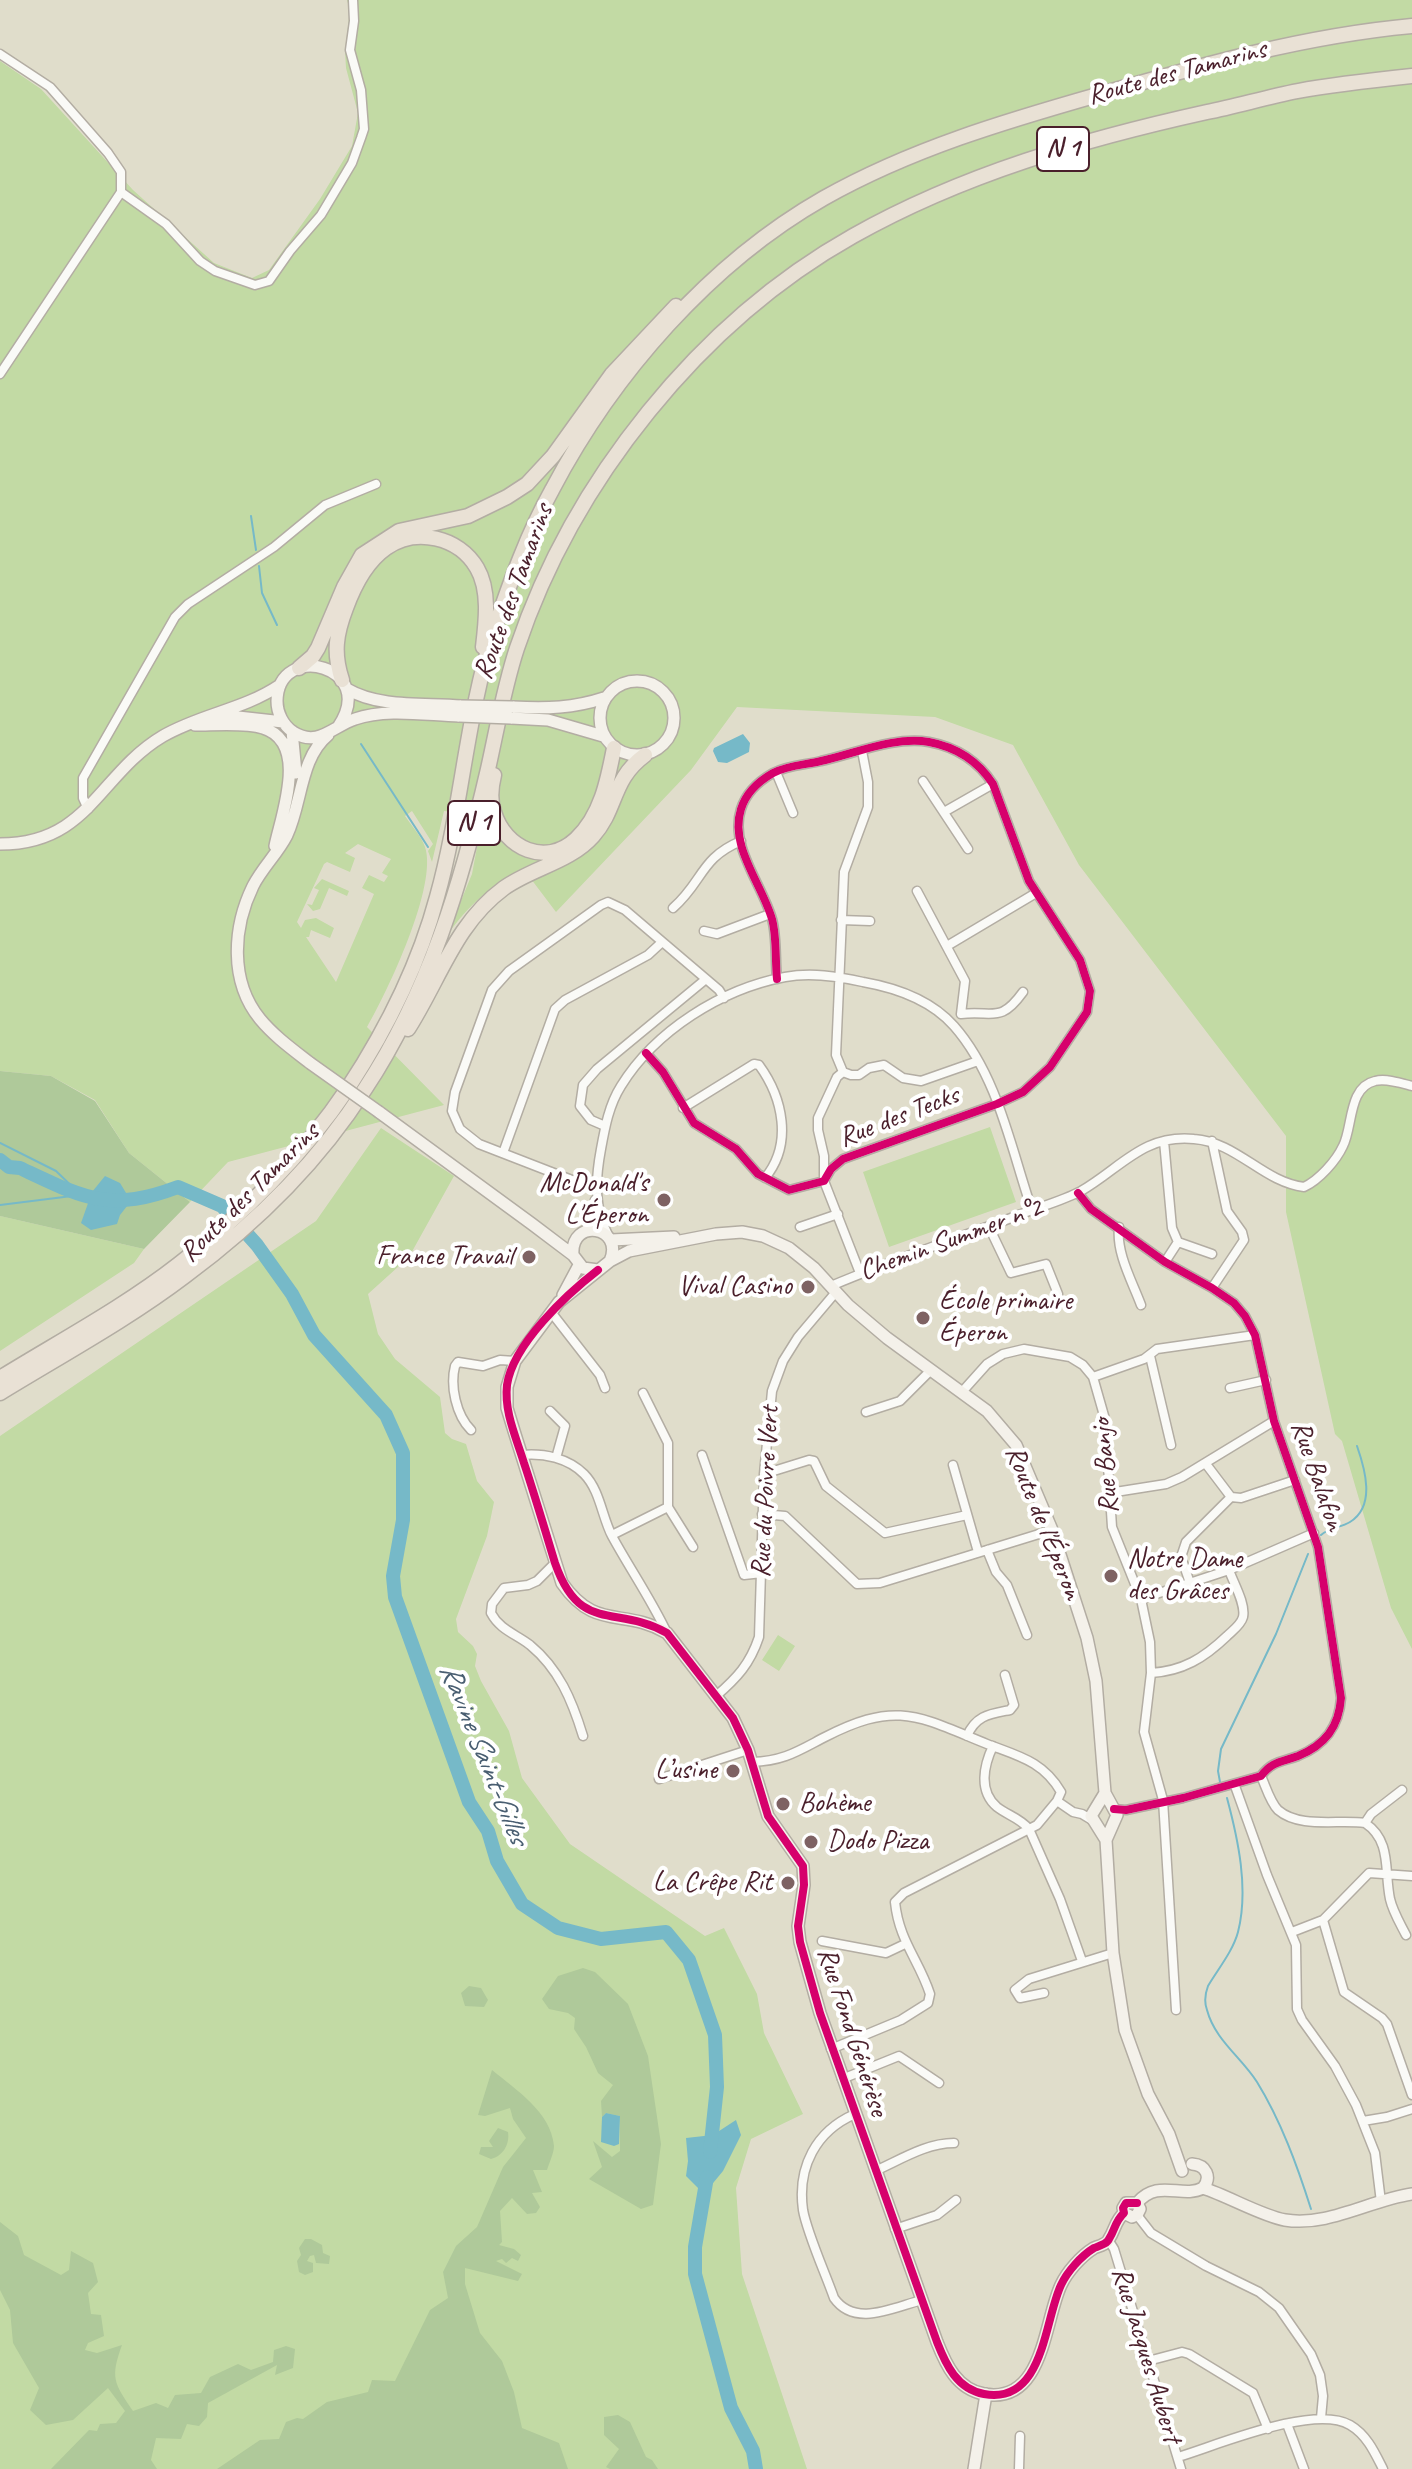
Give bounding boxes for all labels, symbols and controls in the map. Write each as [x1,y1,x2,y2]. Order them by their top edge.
street label: Route des Tamarins [1084,33,1270,113]
road number: N 1 [1037,127,1089,171]
street label: Route des Tamarins [467,500,561,684]
road number: N 1 [448,801,500,845]
street label: Rue des Tecks [834,1079,964,1155]
street label: Route des Tamarins [173,1116,327,1270]
place label: McDonald's L'Éperon [539,1167,648,1233]
marker: McDonald's L'Éperon [655,1191,673,1209]
street label: Chemin Summer n°2 [855,1191,1047,1289]
place label: France Travail [376,1240,513,1274]
marker: France Travail [520,1248,538,1266]
place label: Vival Casino [678,1270,792,1304]
marker: Vival Casino [799,1278,817,1296]
place label: École primaire Éperon [939,1285,1072,1351]
marker: École primaire Éperon [914,1309,932,1327]
street label: Rue du Poivre Vert [745,1405,787,1579]
street label: Rue Banjo [1085,1417,1127,1515]
street label: Rue Balafon [1283,1417,1351,1535]
street label: Route de l'Éperon [997,1441,1089,1605]
place label: Notre Dame des Grâces [1127,1543,1242,1609]
marker: Notre Dame des Grâces [1102,1567,1120,1585]
water label: Ravine Saint-Gilles [430,1659,536,1849]
place label: L’usine [655,1754,717,1788]
marker: L’usine [724,1762,742,1780]
place label: Bohème [799,1787,870,1821]
marker: Bohème [774,1795,792,1813]
place label: Dodo Pizza [827,1825,928,1859]
marker: Dodo Pizza [802,1833,820,1851]
place label: La Crêpe Rit [653,1866,772,1900]
marker: La Crêpe Rit [779,1874,797,1892]
street label: Rue Fond Générèse [809,1944,895,2120]
street label: Rue Jacques Aubert [1103,2263,1189,2447]

